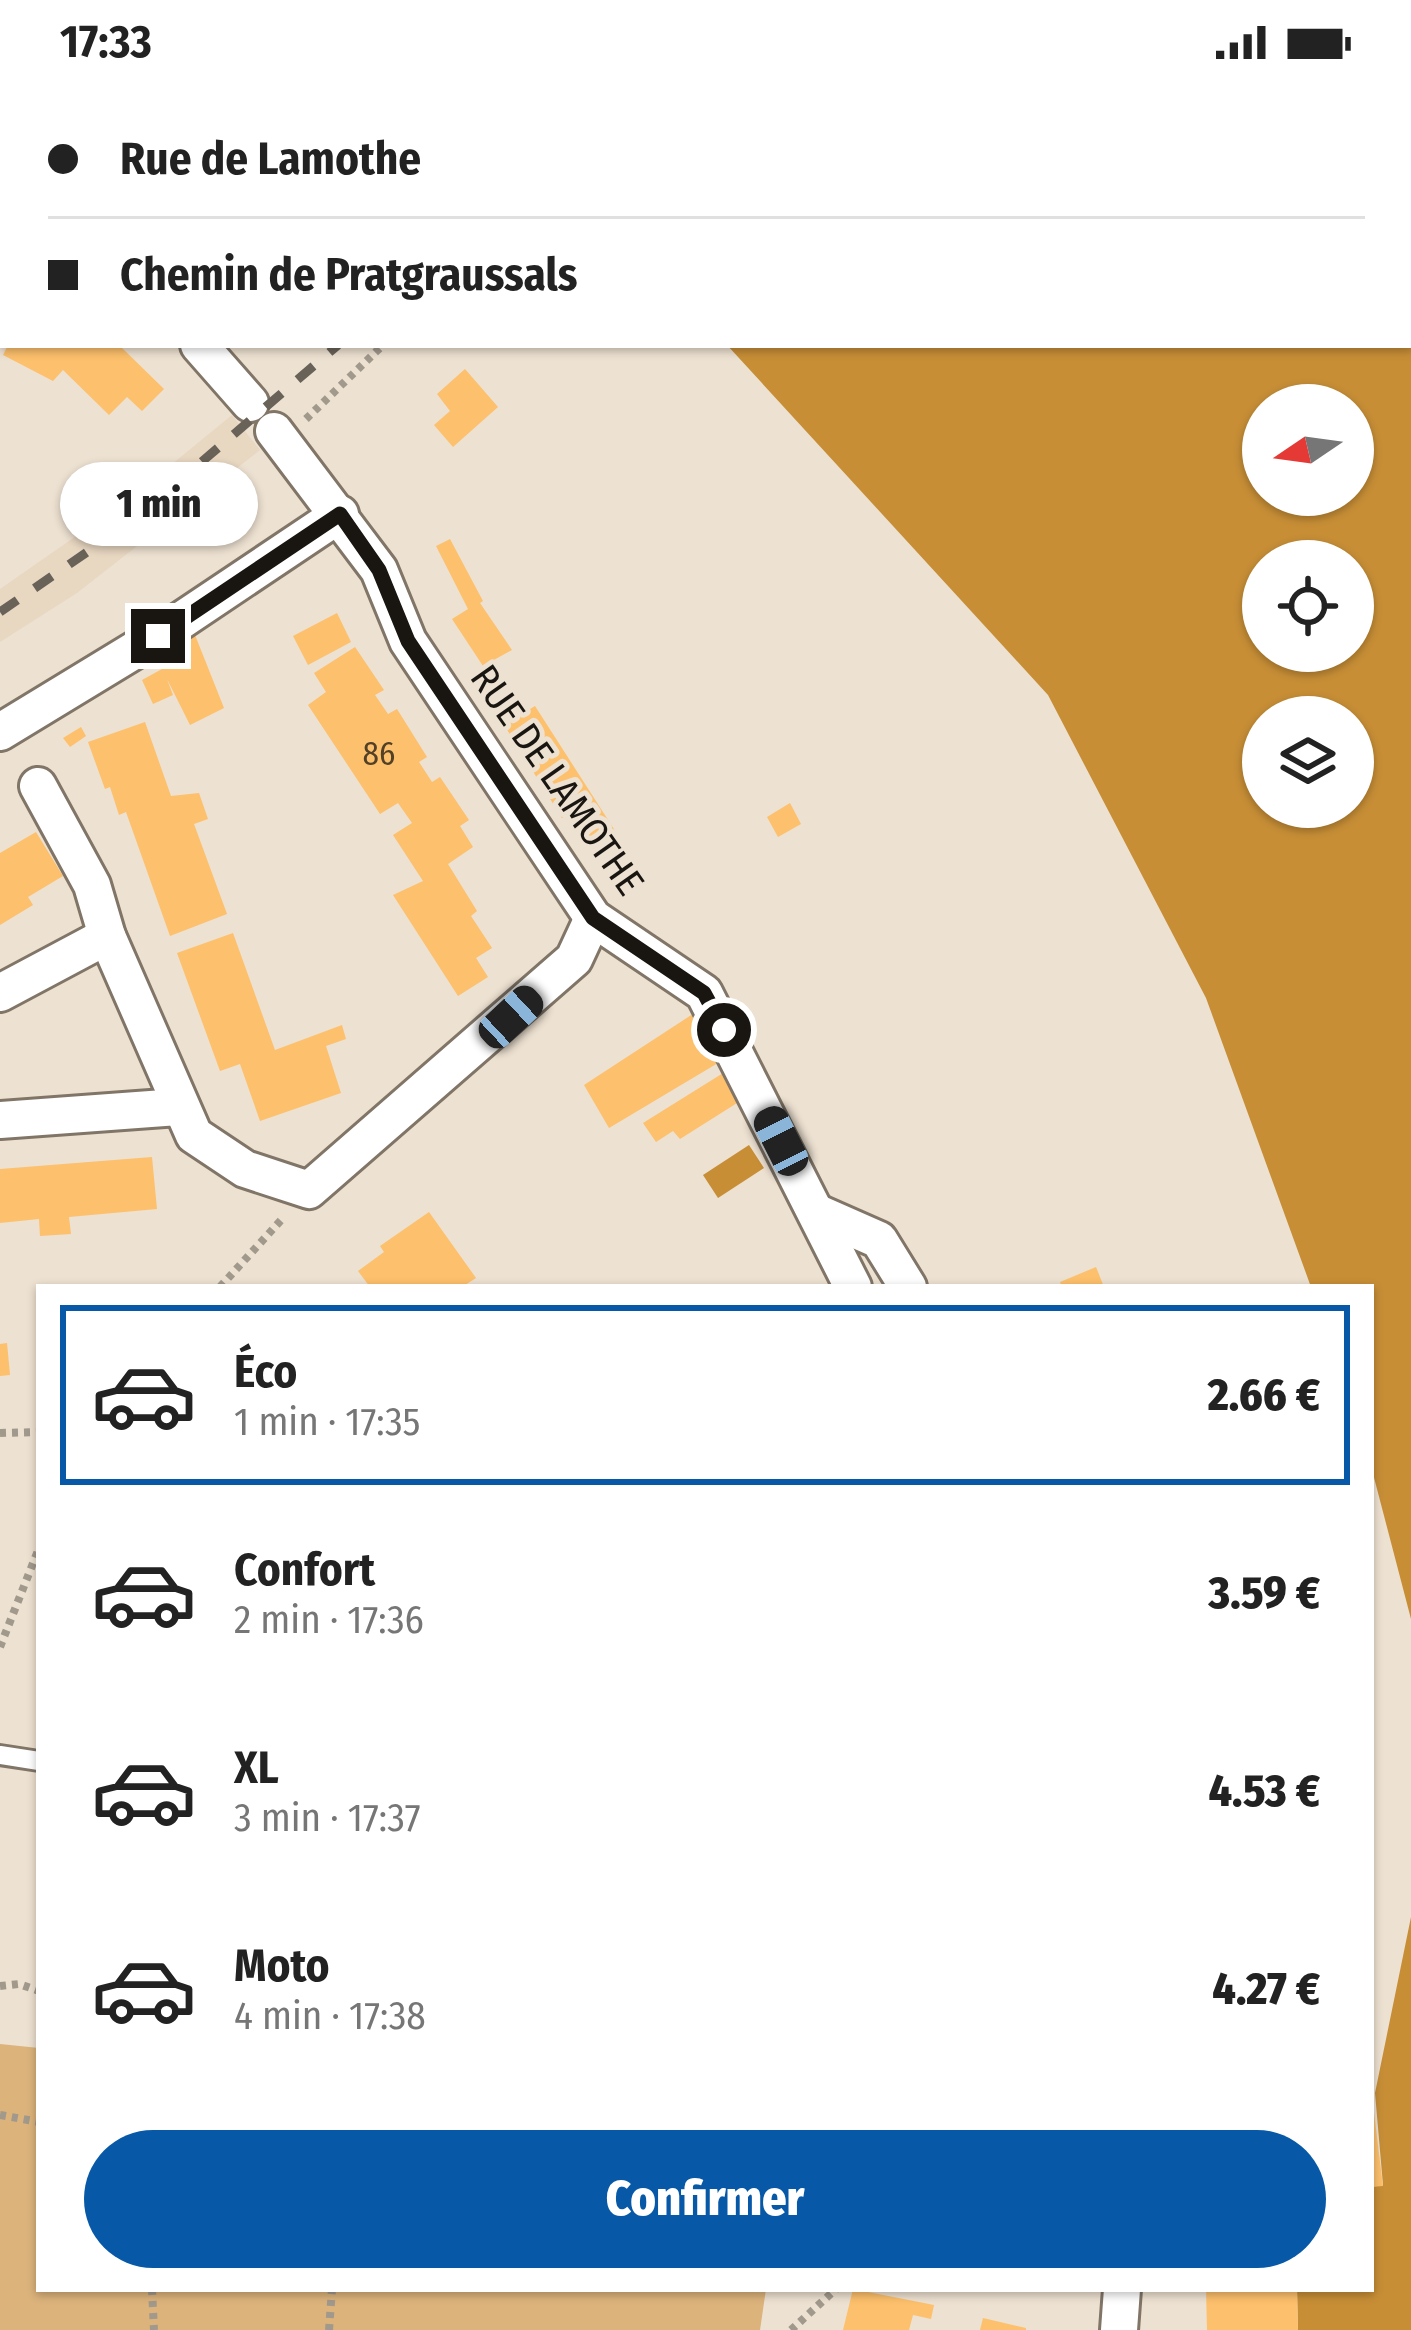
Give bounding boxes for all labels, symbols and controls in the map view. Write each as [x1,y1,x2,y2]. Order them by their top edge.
text: 17:33 [60,15,152,69]
text: Rue de Lamothe [120,132,421,186]
text: Chemin de Pratgraussals [120,248,577,302]
north arrow [1242,384,1374,516]
map controls [1242,384,1374,828]
callout: 1 min [59,462,257,546]
text: 1 min [117,481,201,527]
button: locate [1242,540,1374,672]
route end [131,609,185,663]
street label: RUE DE LAMOTHE [461,656,653,904]
button: layers [1242,696,1374,828]
house number: 86 [363,734,395,774]
car [472,979,550,1055]
route start [697,1003,751,1057]
car [749,1101,813,1181]
icon: car [90,1341,198,1449]
text: Éco [234,1345,297,1399]
text: 2.66 € [1208,1368,1320,1422]
text: 1 min · 17:35 [234,1399,420,1445]
icon: car [90,1539,198,1647]
text: Confort [234,1543,375,1597]
text: 3.59 € [1209,1566,1320,1620]
text: 2 min · 17:36 [234,1597,424,1643]
icon: car [90,1737,198,1845]
text: XL [234,1741,279,1795]
text: 4.53 € [1209,1764,1320,1818]
text: 3 min · 17:37 [234,1795,421,1841]
icon: car [90,1935,198,2043]
text: Moto [234,1939,330,1993]
text: 4.27 € [1212,1962,1320,2016]
text: 4 min · 17:38 [234,1993,426,2039]
button: Confirmer [84,2130,1326,2268]

